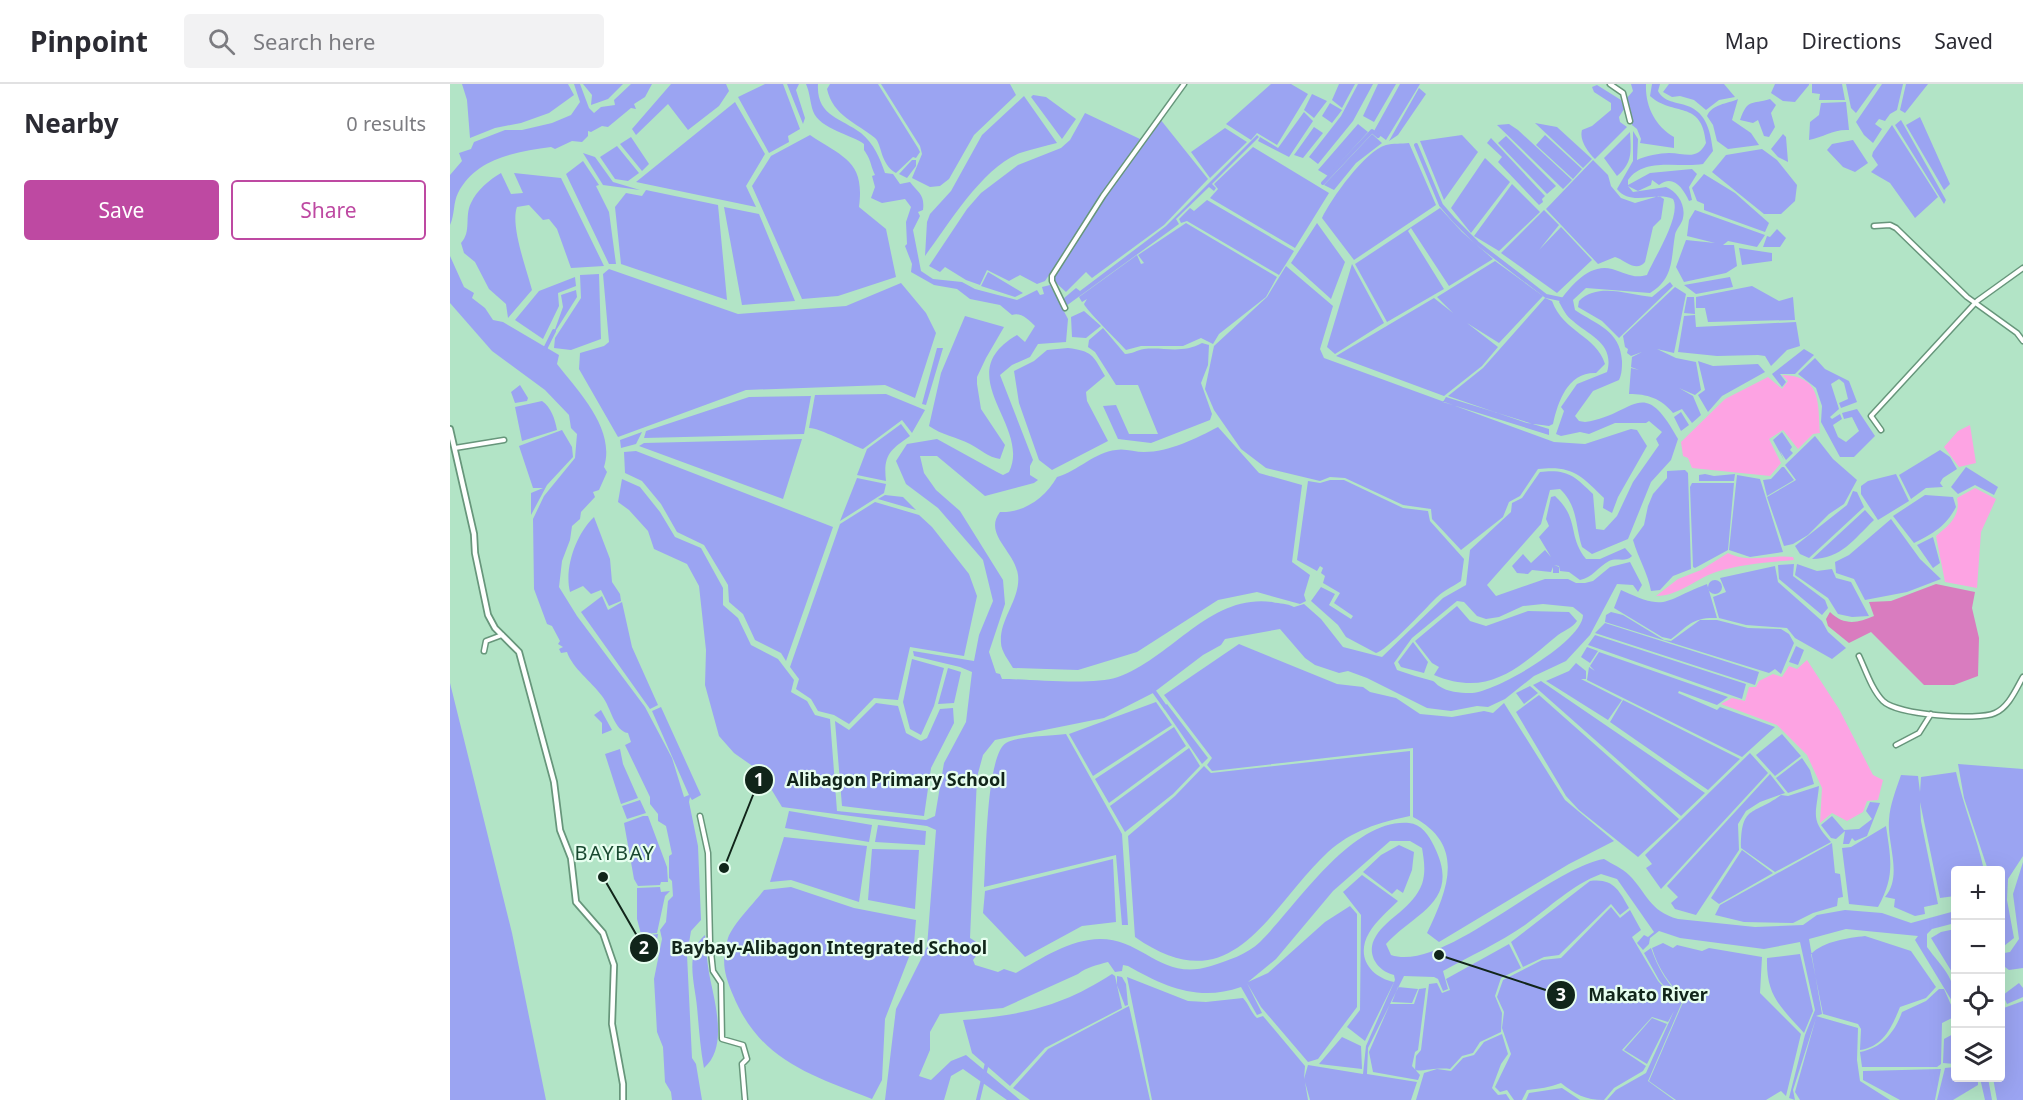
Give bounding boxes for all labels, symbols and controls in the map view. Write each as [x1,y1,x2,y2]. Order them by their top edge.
search box [184,14,604,68]
text: Pinpoint [30,22,148,60]
icon: search [205,25,238,58]
text: Search here [253,26,375,56]
text: Map [1725,27,1769,55]
text: Directions [1802,27,1901,55]
text: Saved [1934,27,1993,55]
text: Nearby [24,105,119,141]
text: 0 results [346,110,426,137]
button: Save [24,180,219,240]
button: Share [231,180,426,240]
callout: Alibagon Primary School [744,762,1017,798]
text: 1 [754,767,764,791]
text: Alibagon Primary School [786,767,1006,791]
district label: BAYBAY [575,839,655,866]
map controls [1951,866,2005,1082]
button: + [1951,866,2005,920]
button: − [1951,920,2005,974]
callout: Baybay-Alibagon Integrated School [629,930,999,966]
text: 2 [639,935,649,959]
text: Baybay-Alibagon Integrated School [671,935,987,959]
button: locate [1951,974,2005,1028]
callout: Makato River [1546,977,1720,1013]
text: 3 [1556,982,1566,1006]
text: Makato River [1588,982,1708,1006]
button: layers [1951,1028,2005,1082]

